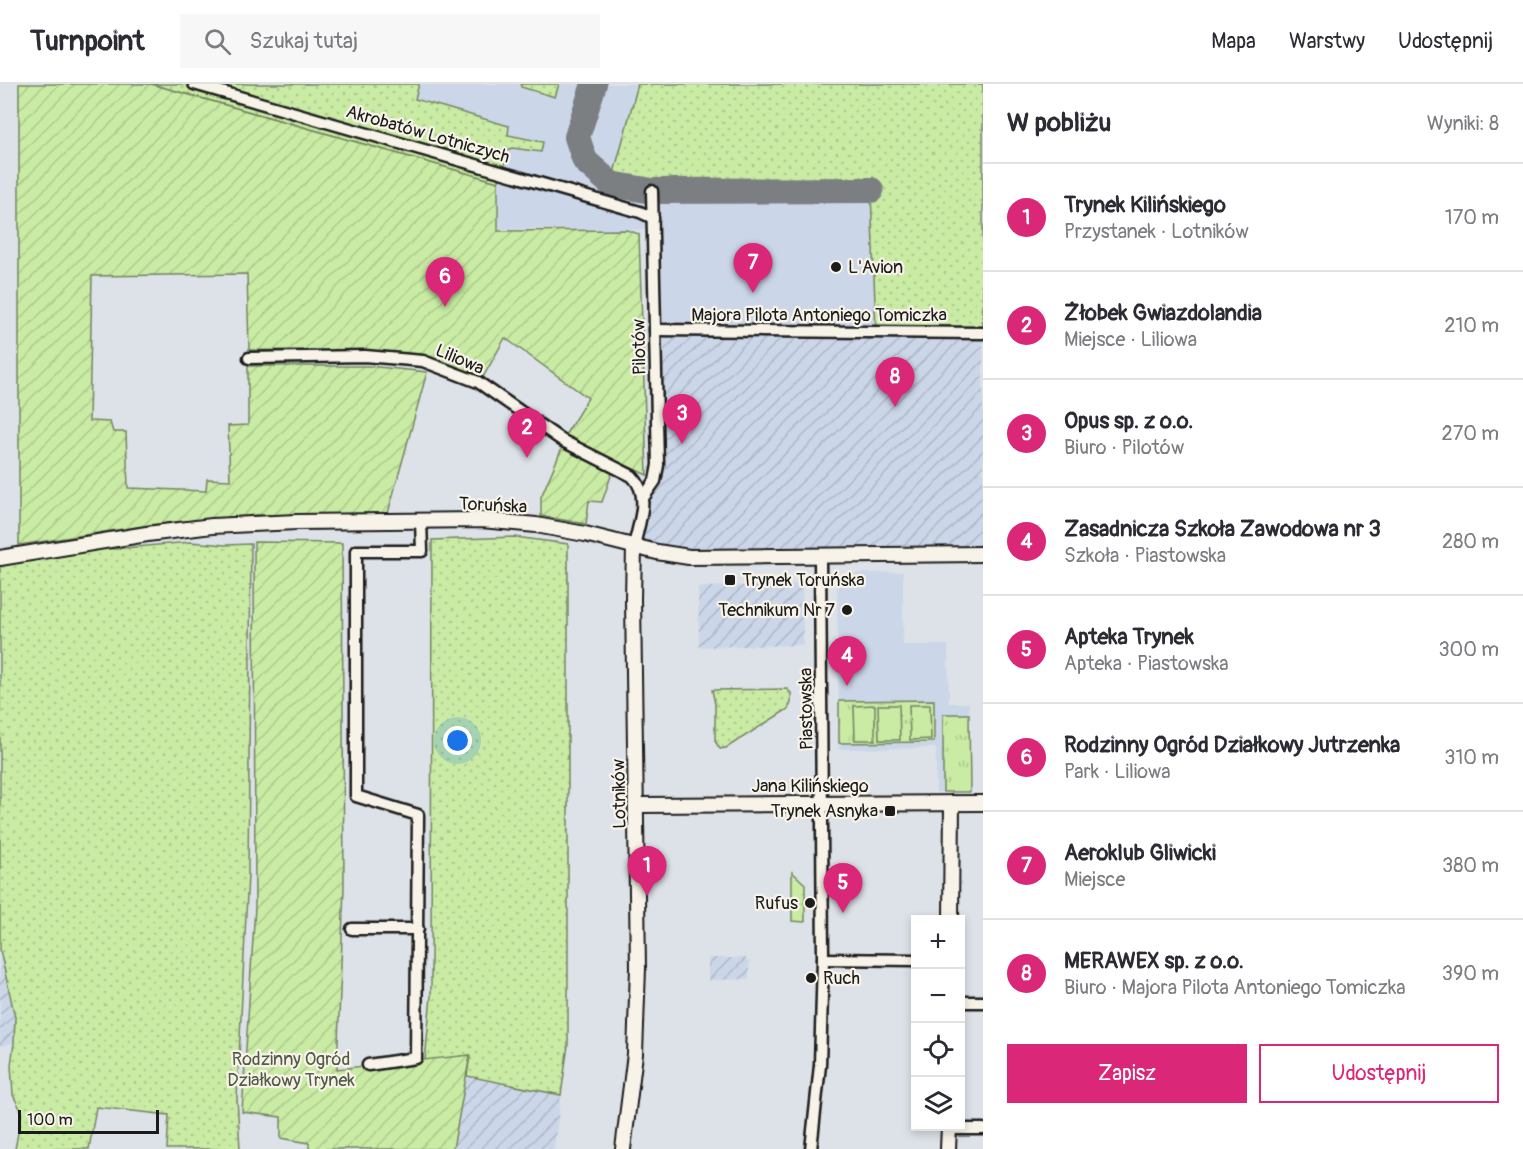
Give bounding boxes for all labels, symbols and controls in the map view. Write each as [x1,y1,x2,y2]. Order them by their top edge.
search box [180,14,600,68]
text: Turnpoint [30,24,144,59]
icon: search [201,25,234,58]
text: Szukaj tutaj [249,27,358,55]
text: Mapa [1211,28,1256,55]
text: Warstwy [1289,28,1365,55]
text: Udostępnij [1398,28,1493,55]
street label: Akrobatów Lotniczych [343,100,512,169]
text: W pobliżu [1007,107,1111,139]
text: Wyniki: 8 [1427,111,1499,136]
text: Trynek Kilińskiego [1064,191,1226,219]
text: 1 [1023,205,1030,230]
text: 170 m [1445,205,1499,230]
text: Przystanek · Lotników [1064,219,1249,244]
pin: 7 [734,244,772,293]
place label: L'Avion [848,256,903,279]
pin: 6 [426,258,464,307]
marker: L'Avion [829,260,843,274]
text: Żłobek Gwiazdolandia [1064,299,1262,327]
street label: Majora Pilota Antoniego Tomiczka [691,304,947,327]
text: 2 [1021,313,1032,338]
text: 210 m [1444,313,1499,338]
street label: Pilotów [628,319,651,375]
text: Miejsce · Liliowa [1064,327,1197,352]
street label: Liliowa [432,339,488,380]
pin: 8 [876,358,914,407]
pin: 3 [662,394,702,444]
text: Opus sp. z o.o. [1064,407,1193,435]
pin: 2 [508,408,546,458]
text: 3 [1021,421,1032,446]
text: 270 m [1441,421,1499,446]
text: Biuro · Pilotów [1064,435,1184,460]
street label: Toruńska [458,492,528,519]
text: Zasadnicza Szkoła Zawodowa nr 3 [1064,515,1381,543]
text: 4 [1021,529,1032,554]
text: 280 m [1442,529,1499,554]
text: Szkoła · Piastowska [1064,543,1226,568]
place label: Trynek Toruńska [742,569,865,592]
marker: Trynek Toruńska [723,573,737,587]
place label: Technikum Nr 7 [718,599,835,622]
marker: Technikum Nr 7 [840,603,854,617]
text: Apteka Trynek [1064,623,1194,651]
pin: 4 [828,636,866,686]
text: 5 [1021,637,1032,662]
text: 300 m [1438,637,1499,662]
text: Apteka · Piastowska [1064,651,1229,676]
street label: Piastowska [794,668,819,750]
your location [443,726,472,755]
text: Rodzinny Ogród Działkowy Jutrzenka [1064,731,1400,759]
text: 6 [1021,745,1032,770]
text: 310 m [1444,745,1499,770]
street label: Lotników [607,759,632,829]
text: Park · Liliowa [1064,759,1171,784]
street label: Jana Kilińskiego [751,775,869,798]
place label: Trynek Asnyka [771,800,878,823]
marker: Trynek Asnyka [883,804,897,818]
text: Aeroklub Gliwicki [1064,839,1216,867]
pin: 1 [628,846,666,896]
text: 7 [1021,853,1032,878]
text: 380 m [1442,853,1499,878]
pin: 5 [824,864,862,913]
text: Miejsce [1064,867,1125,892]
place label: Rufus [755,892,798,915]
marker: Rufus [803,896,817,910]
map controls [911,915,965,1131]
button: + [911,915,965,969]
text: MERAWEX sp. z o.o. [1064,947,1244,975]
text: 8 [1021,961,1032,986]
text: 390 m [1442,961,1499,986]
place label: Ruch [823,967,860,990]
button: − [911,969,965,1023]
marker: Ruch [804,971,818,985]
text: Biuro · Majora Pilota Antoniego Tomiczka [1064,975,1406,1000]
button: locate [911,1023,965,1077]
button: Zapisz [1007,1044,1247,1103]
button: Udostępnij [1259,1044,1499,1103]
park label: Rodzinny Ogród Działkowy Trynek [227,1048,355,1092]
button: layers [911,1077,965,1131]
scale bar [18,1107,159,1134]
text: 100 m [27,1110,73,1130]

